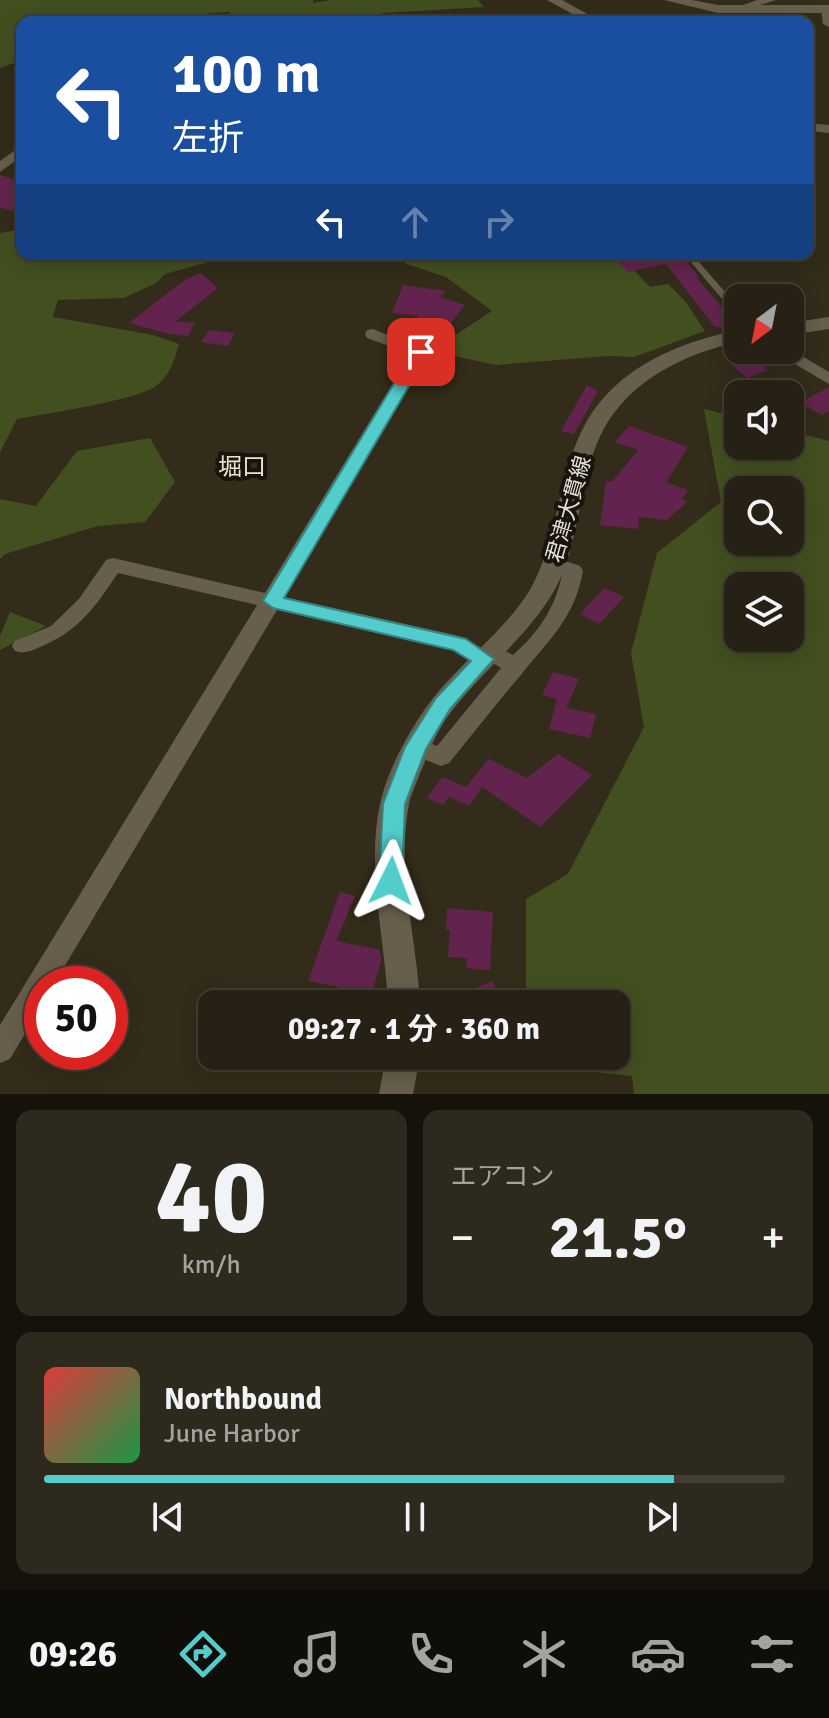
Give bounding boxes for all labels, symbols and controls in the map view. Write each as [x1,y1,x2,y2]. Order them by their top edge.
text: 100 m [172,39,320,108]
icon: left [40,48,144,152]
text: 左折 [172,116,244,161]
icon: left [309,200,353,244]
icon: ahead [393,200,437,244]
icon: right [477,200,521,244]
north arrow [724,284,804,364]
map controls [724,284,804,652]
pin [387,318,455,386]
icon: arrive [399,330,443,374]
button: sound [724,380,804,460]
district label: 堀口 [218,452,266,482]
street label: 君津大貫線 [540,453,597,566]
button: search [724,476,804,556]
button: layers [724,572,804,652]
position arrow [349,839,433,923]
speed limit sign: 50 [24,966,128,1070]
text: 09:27 · 1 分 · 360 m [288,1011,540,1048]
text: 40 [155,1133,267,1261]
text: エアコン [451,1161,555,1193]
text: 21.5° [549,1201,687,1275]
text: − [451,1211,474,1265]
text: + [761,1211,785,1265]
text: km/h [182,1249,241,1281]
text: Northbound [164,1381,322,1418]
text: June Harbor [164,1418,300,1450]
icon: previous [146,1495,190,1539]
icon: pause [393,1495,437,1539]
icon: next [640,1495,684,1539]
icon: directions [175,1626,231,1682]
icon: music [289,1626,345,1682]
icon: phone [403,1626,459,1682]
icon: climate [516,1626,572,1682]
icon: car [630,1626,686,1682]
icon: filters [744,1626,800,1682]
text: 09:26 [29,1632,117,1677]

